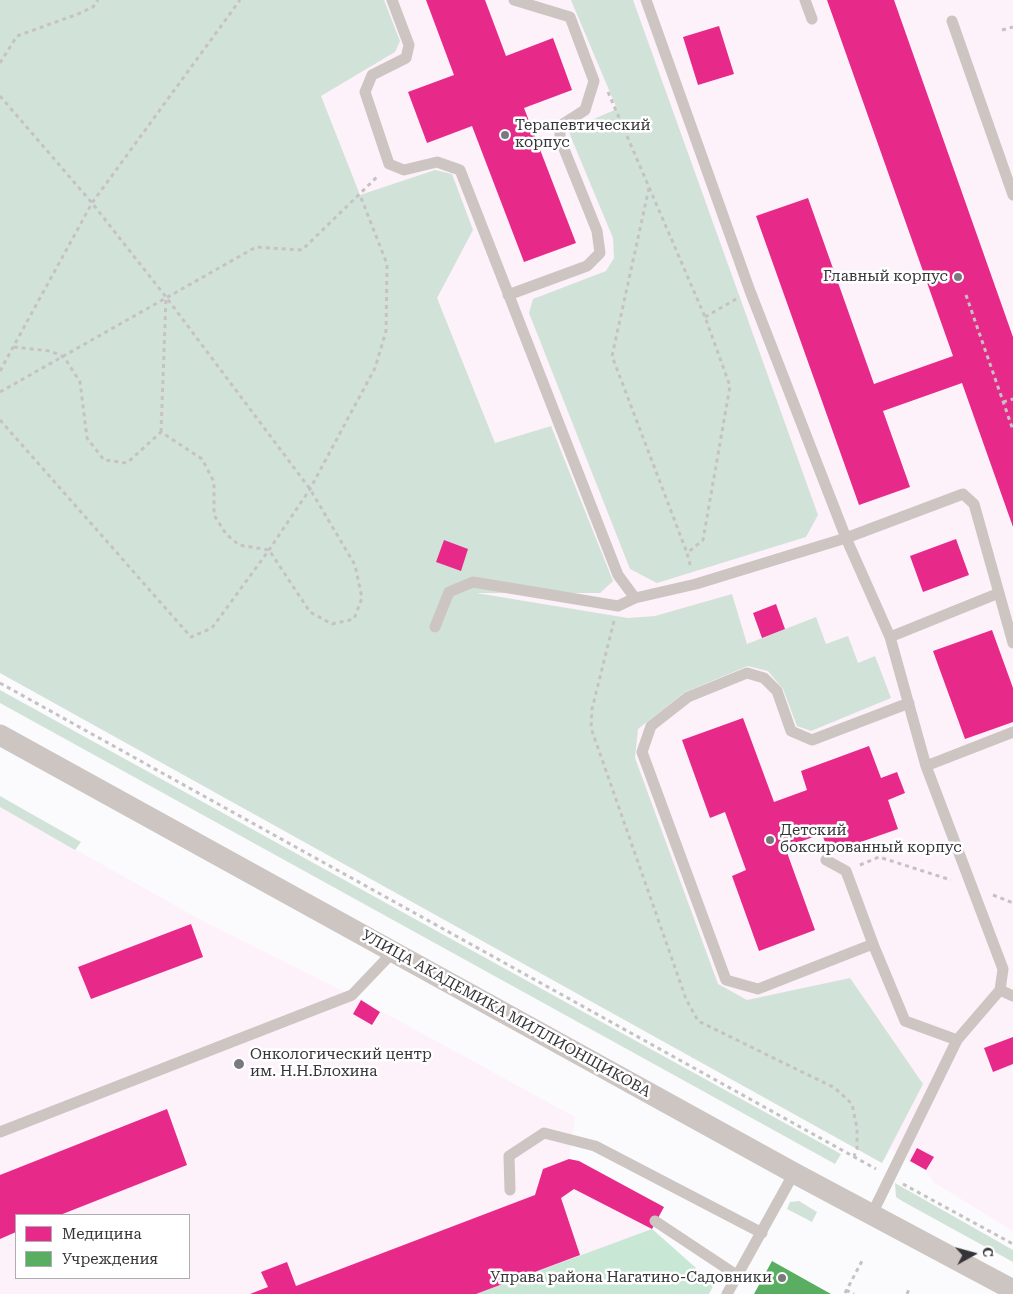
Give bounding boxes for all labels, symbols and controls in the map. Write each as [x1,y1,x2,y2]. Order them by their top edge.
place label: Терапевтический корпус [515,117,651,152]
marker: Терапевтический корпус [499,129,511,141]
place label: Главный корпус [823,268,948,286]
marker: Главный корпус [952,271,964,283]
place label: Детский боксированный корпус [780,822,962,857]
marker: Детский боксированный корпус [764,834,776,846]
street label: УЛИЦА АКАДЕМИКА МИЛЛИОНЩИКОВА [358,927,654,1101]
place label: Онкологический центр им. Н.Н.Блохина [250,1046,432,1081]
marker: Онкологический центр им. Н.Н.Блохина [232,1057,246,1071]
legend [15,1214,190,1279]
text: Медицина [62,1225,142,1243]
north arrow [948,1229,998,1279]
text: С [979,1246,996,1258]
text: Учреждения [62,1250,158,1268]
place label: Управа района Нагатино-Садовники [490,1269,772,1287]
marker: Управа района Нагатино-Садовники [776,1272,788,1284]

